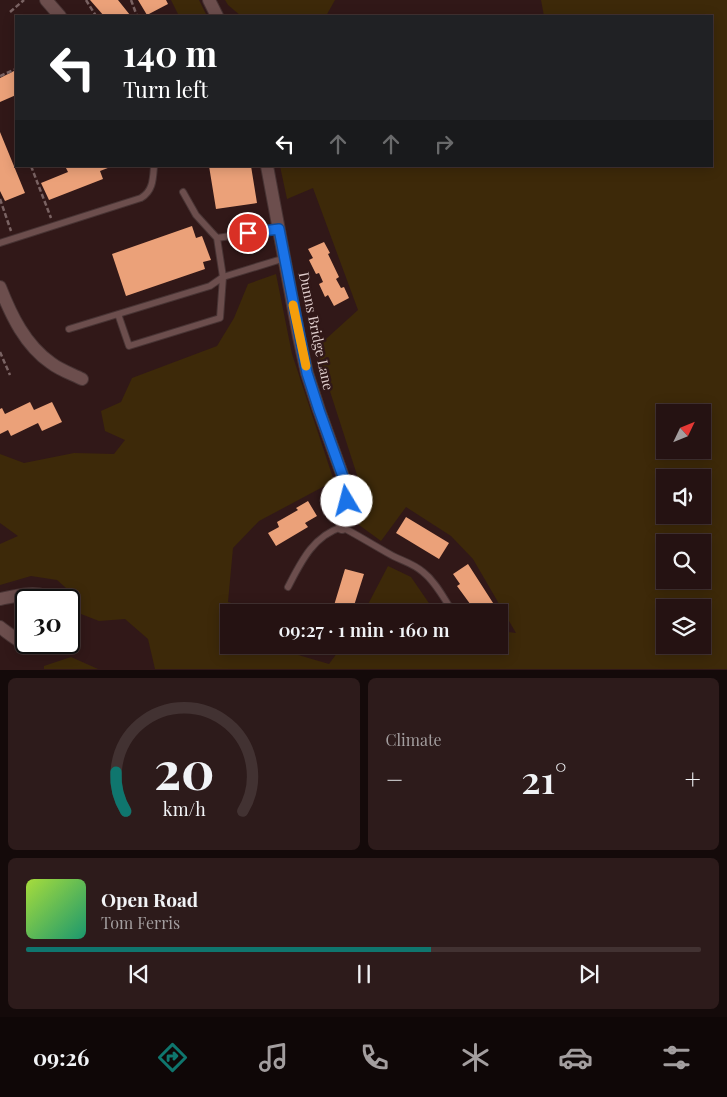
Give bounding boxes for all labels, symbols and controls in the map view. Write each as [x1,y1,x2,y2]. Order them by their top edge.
text: 140 m [123,29,217,76]
icon: left [40,35,105,100]
text: Turn left [123,74,208,104]
icon: left [271,130,299,158]
icon: ahead [324,130,352,158]
icon: ahead [377,130,405,158]
icon: right [430,130,458,158]
pin [227,212,269,254]
icon: arrive [234,219,262,247]
street label: Dunns Bridge Lane [295,270,338,392]
north arrow [656,404,711,459]
map controls [656,404,711,654]
button: sound [656,469,711,524]
position arrow [320,474,372,526]
button: search [656,534,711,589]
speed limit sign: 30 [15,589,80,654]
button: layers [656,599,711,654]
text: 09:27 · 1 min · 160 m [278,616,450,642]
text: Climate [386,729,442,750]
text: 20 [153,734,214,803]
text: 21° [521,753,567,804]
text: − [386,760,404,797]
text: + [685,760,701,797]
text: km/h [162,797,206,820]
text: Open Road [101,886,198,912]
text: Tom Ferris [101,912,180,933]
icon: previous [125,960,153,988]
icon: pause [350,960,378,988]
icon: next [575,960,603,988]
icon: directions [155,1040,190,1075]
icon: music [256,1040,291,1075]
icon: phone [357,1040,392,1075]
icon: climate [458,1040,493,1075]
icon: car [558,1040,593,1075]
icon: filters [659,1040,694,1075]
text: 09:26 [33,1042,89,1072]

